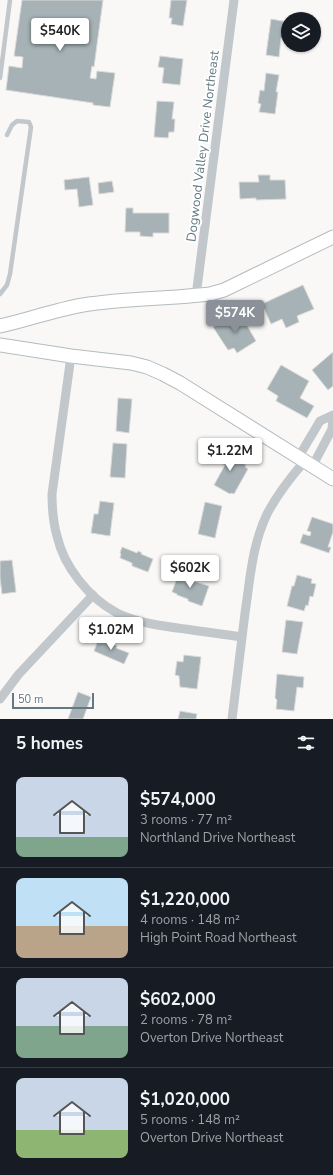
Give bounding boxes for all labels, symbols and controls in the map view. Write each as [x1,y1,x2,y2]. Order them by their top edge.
map controls [281,12,321,52]
button: layers [281,12,321,52]
pin: $540K [32,18,88,52]
text: $540K [40,22,80,40]
street label: Dogwood Valley Drive Northeast [182,49,224,243]
pin: $574K [207,300,263,334]
text: $574K [215,304,255,322]
pin: $1.22M [197,438,263,472]
text: $1.22M [207,442,253,460]
pin: $602K [162,555,218,589]
text: $602K [170,559,210,577]
pin: $1.02M [78,617,144,651]
text: $1.02M [88,621,134,639]
scale bar [12,691,94,710]
text: 50 m [18,692,43,707]
text: 5 homes [16,732,83,755]
icon: filters [295,732,317,754]
text: $574,000 [140,788,216,811]
icon: home [48,793,96,841]
text: 3 rooms · 77 m² [140,811,232,829]
text: Northland Drive Northeast [140,829,295,847]
text: $1,220,000 [140,888,230,911]
icon: home [48,894,96,942]
text: 4 rooms · 148 m² [140,911,240,929]
text: High Point Road Northeast [140,929,297,947]
text: $602,000 [140,988,216,1011]
icon: home [48,994,96,1042]
text: 2 rooms · 78 m² [140,1011,232,1029]
text: Overton Drive Northeast [140,1029,283,1047]
text: $1,020,000 [140,1088,230,1111]
icon: home [48,1094,96,1142]
text: 5 rooms · 148 m² [140,1111,240,1129]
text: Overton Drive Northeast [140,1129,283,1147]

